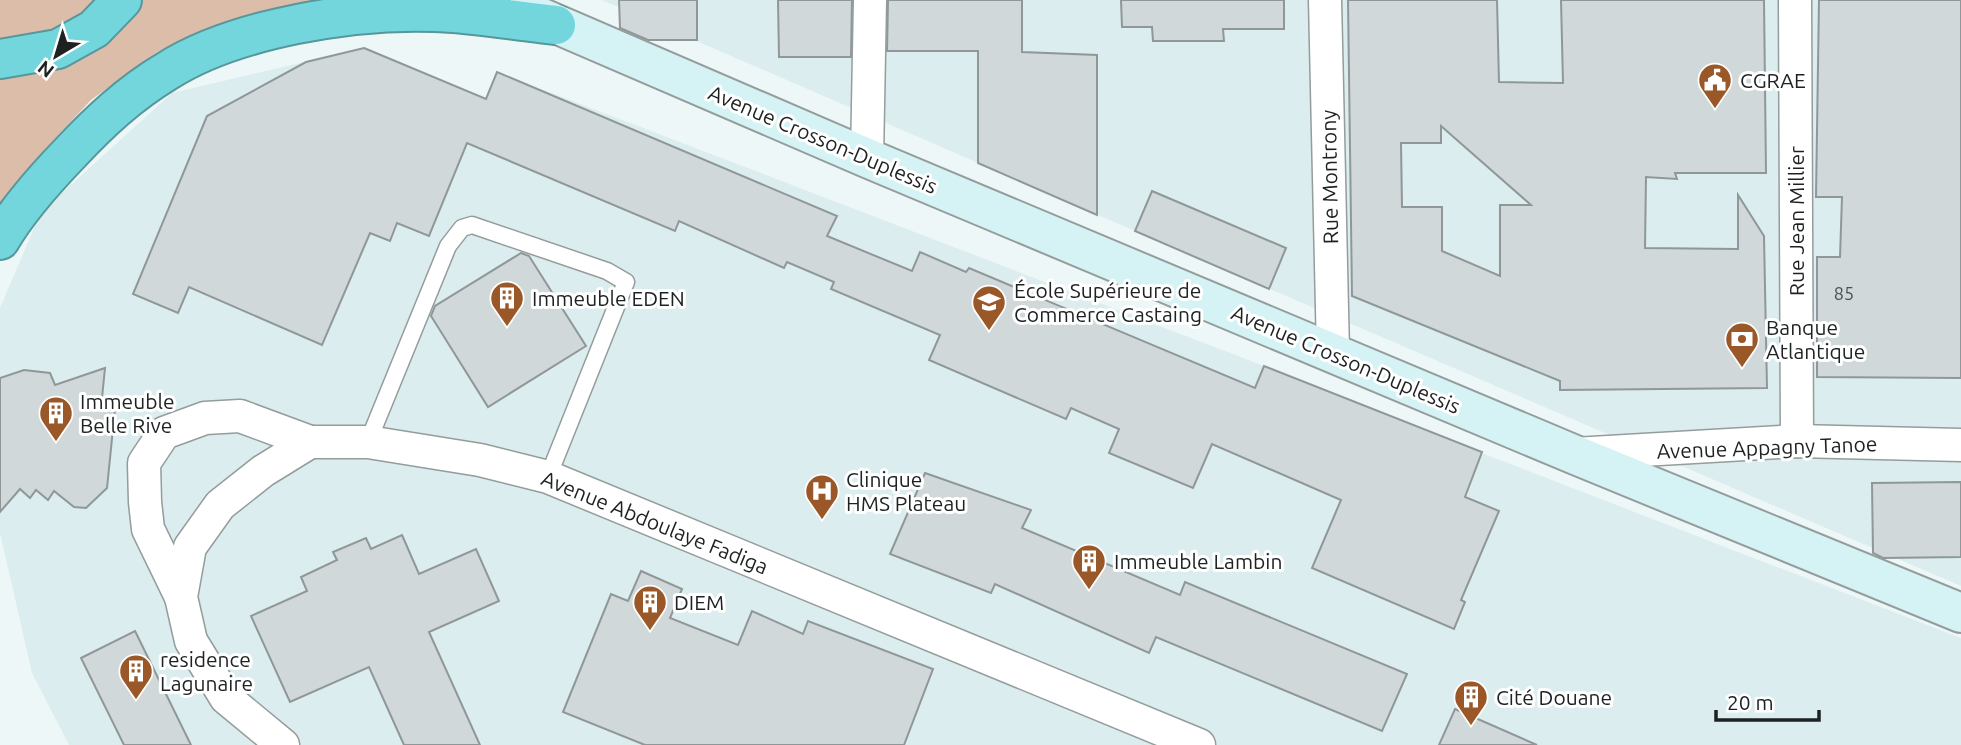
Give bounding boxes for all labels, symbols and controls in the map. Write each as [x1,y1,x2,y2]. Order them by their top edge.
north arrow [21,21,91,91]
text: N [33,56,58,82]
public building icon: CGRAE [1696,61,1734,110]
place label: CGRAE [1740,68,1806,92]
street label: Avenue Crosson-Duplessis [705,80,941,198]
street label: Rue Montrony [1316,110,1342,244]
street label: Rue Jean Millier [1784,146,1808,296]
place label: École Supérieure de Commerce Castaing [1014,278,1202,326]
building icon: Immeuble EDEN [488,279,526,328]
school or university icon: École Supérieure de Commerce Castaing [970,283,1008,332]
house number: 85 [1834,283,1854,303]
place label: Immeuble EDEN [532,286,685,310]
street label: Avenue Crosson-Duplessis [1228,300,1464,418]
place label: Banque Atlantique [1766,315,1865,363]
bank icon: Banque Atlantique [1723,320,1761,369]
place label: Immeuble Belle Rive [80,389,175,437]
building icon: Immeuble Belle Rive [37,394,75,443]
street label: Avenue Appagny Tanoe [1656,431,1878,463]
street label: Avenue Abdoulaye Fadiga [538,466,772,578]
place label: Clinique HMS Plateau [846,467,966,515]
hospital icon: Clinique HMS Plateau [803,472,841,521]
building icon: Immeuble Lambin [1070,542,1108,591]
place label: Immeuble Lambin [1114,549,1282,573]
building icon: DIEM [631,583,669,632]
place label: DIEM [674,590,724,614]
place label: residence Lagunaire [160,647,253,695]
building icon: residence Lagunaire [117,652,155,701]
building icon: Cité Douane [1452,678,1490,727]
scale bar [1716,678,1819,722]
place label: Cité Douane [1496,685,1612,709]
text: 20 m [1727,690,1774,714]

